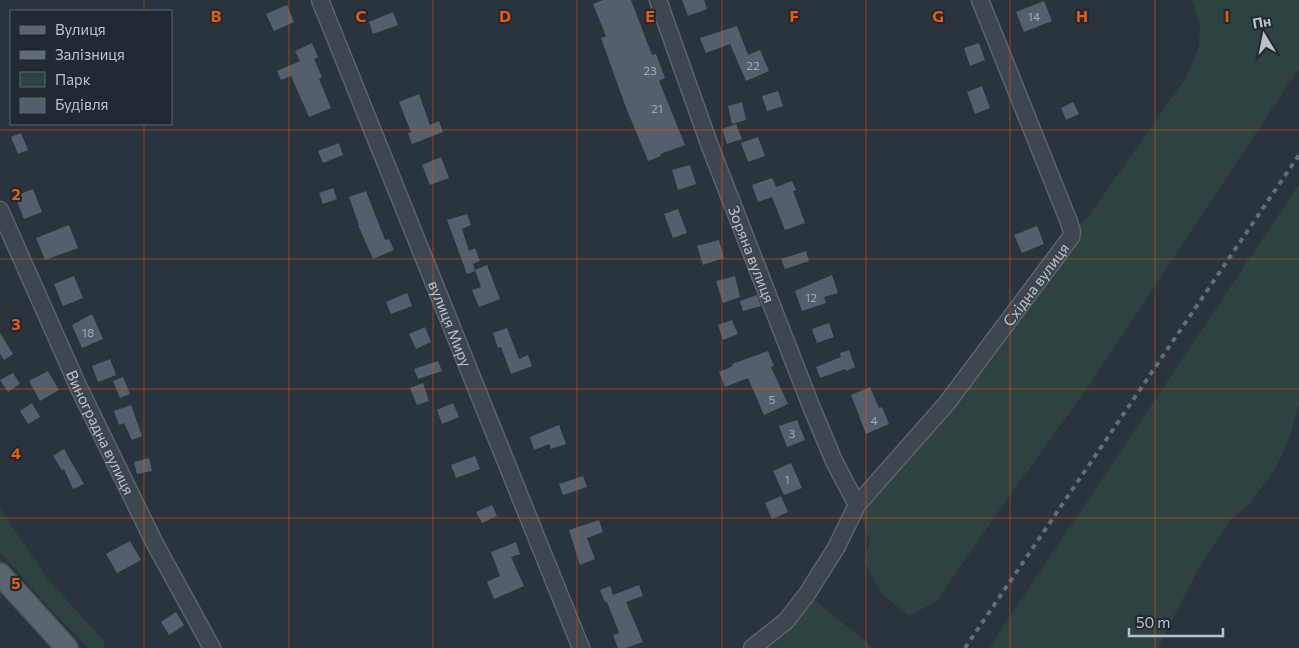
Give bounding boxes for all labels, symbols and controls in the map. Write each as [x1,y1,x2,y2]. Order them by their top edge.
text: B [211,6,222,25]
text: C [356,6,367,25]
text: D [499,6,511,25]
text: E [645,6,655,25]
text: F [789,6,799,25]
text: G [932,6,944,25]
text: H [1076,6,1088,25]
text: I [1224,6,1230,25]
house number: 14 [1028,9,1040,23]
legend [10,10,172,125]
north arrow [1239,10,1289,60]
text: Пн [1251,12,1272,32]
text: Вулиця [55,20,106,38]
text: Залізниця [55,45,125,63]
house number: 22 [746,58,760,72]
house number: 23 [643,63,657,77]
text: Парк [55,70,91,88]
text: Будівля [55,95,108,113]
house number: 21 [651,101,663,115]
text: 2 [11,184,21,203]
street label: Зоряна вулиця [725,203,779,305]
street label: Східна вулиця [999,239,1073,329]
street label: вулиця Миру [425,278,476,370]
house number: 12 [805,290,817,304]
text: 3 [11,314,21,333]
house number: 18 [82,325,94,339]
street label: Виноградна вулиця [63,367,138,497]
house number: 5 [769,392,776,406]
house number: 4 [870,413,878,427]
house number: 3 [789,426,796,440]
text: 4 [11,443,21,462]
house number: 1 [784,472,790,486]
text: 5 [11,573,21,592]
scale bar [1129,606,1223,638]
text: 50 m [1136,613,1170,631]

